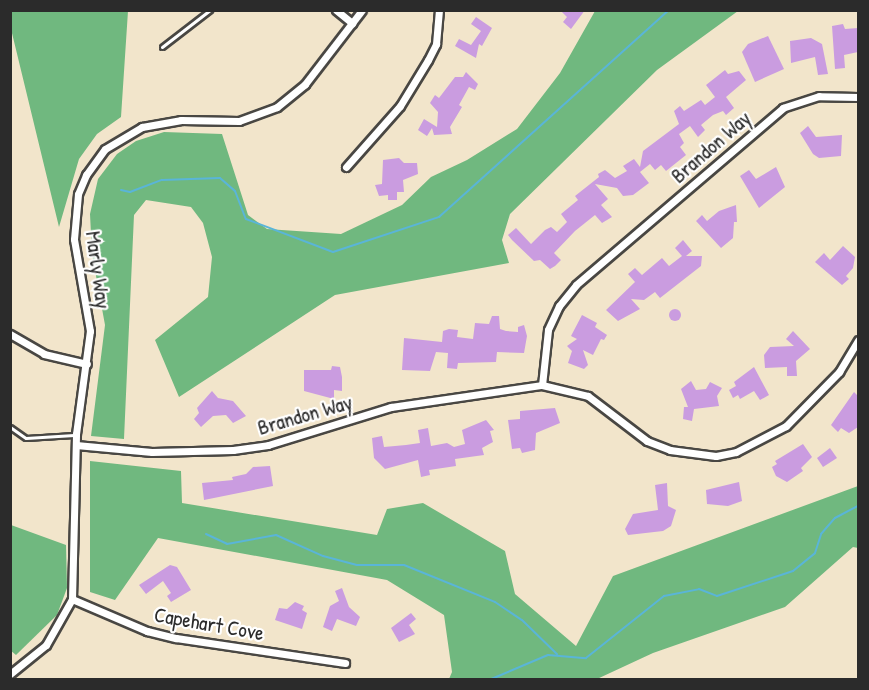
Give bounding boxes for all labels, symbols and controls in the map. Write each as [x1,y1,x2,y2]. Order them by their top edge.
street label: Brandon Way [666,106,756,188]
street label: Marly Way [80,230,116,310]
street label: Brandon Way [255,389,355,441]
street label: Capehart Cove [152,602,266,646]

